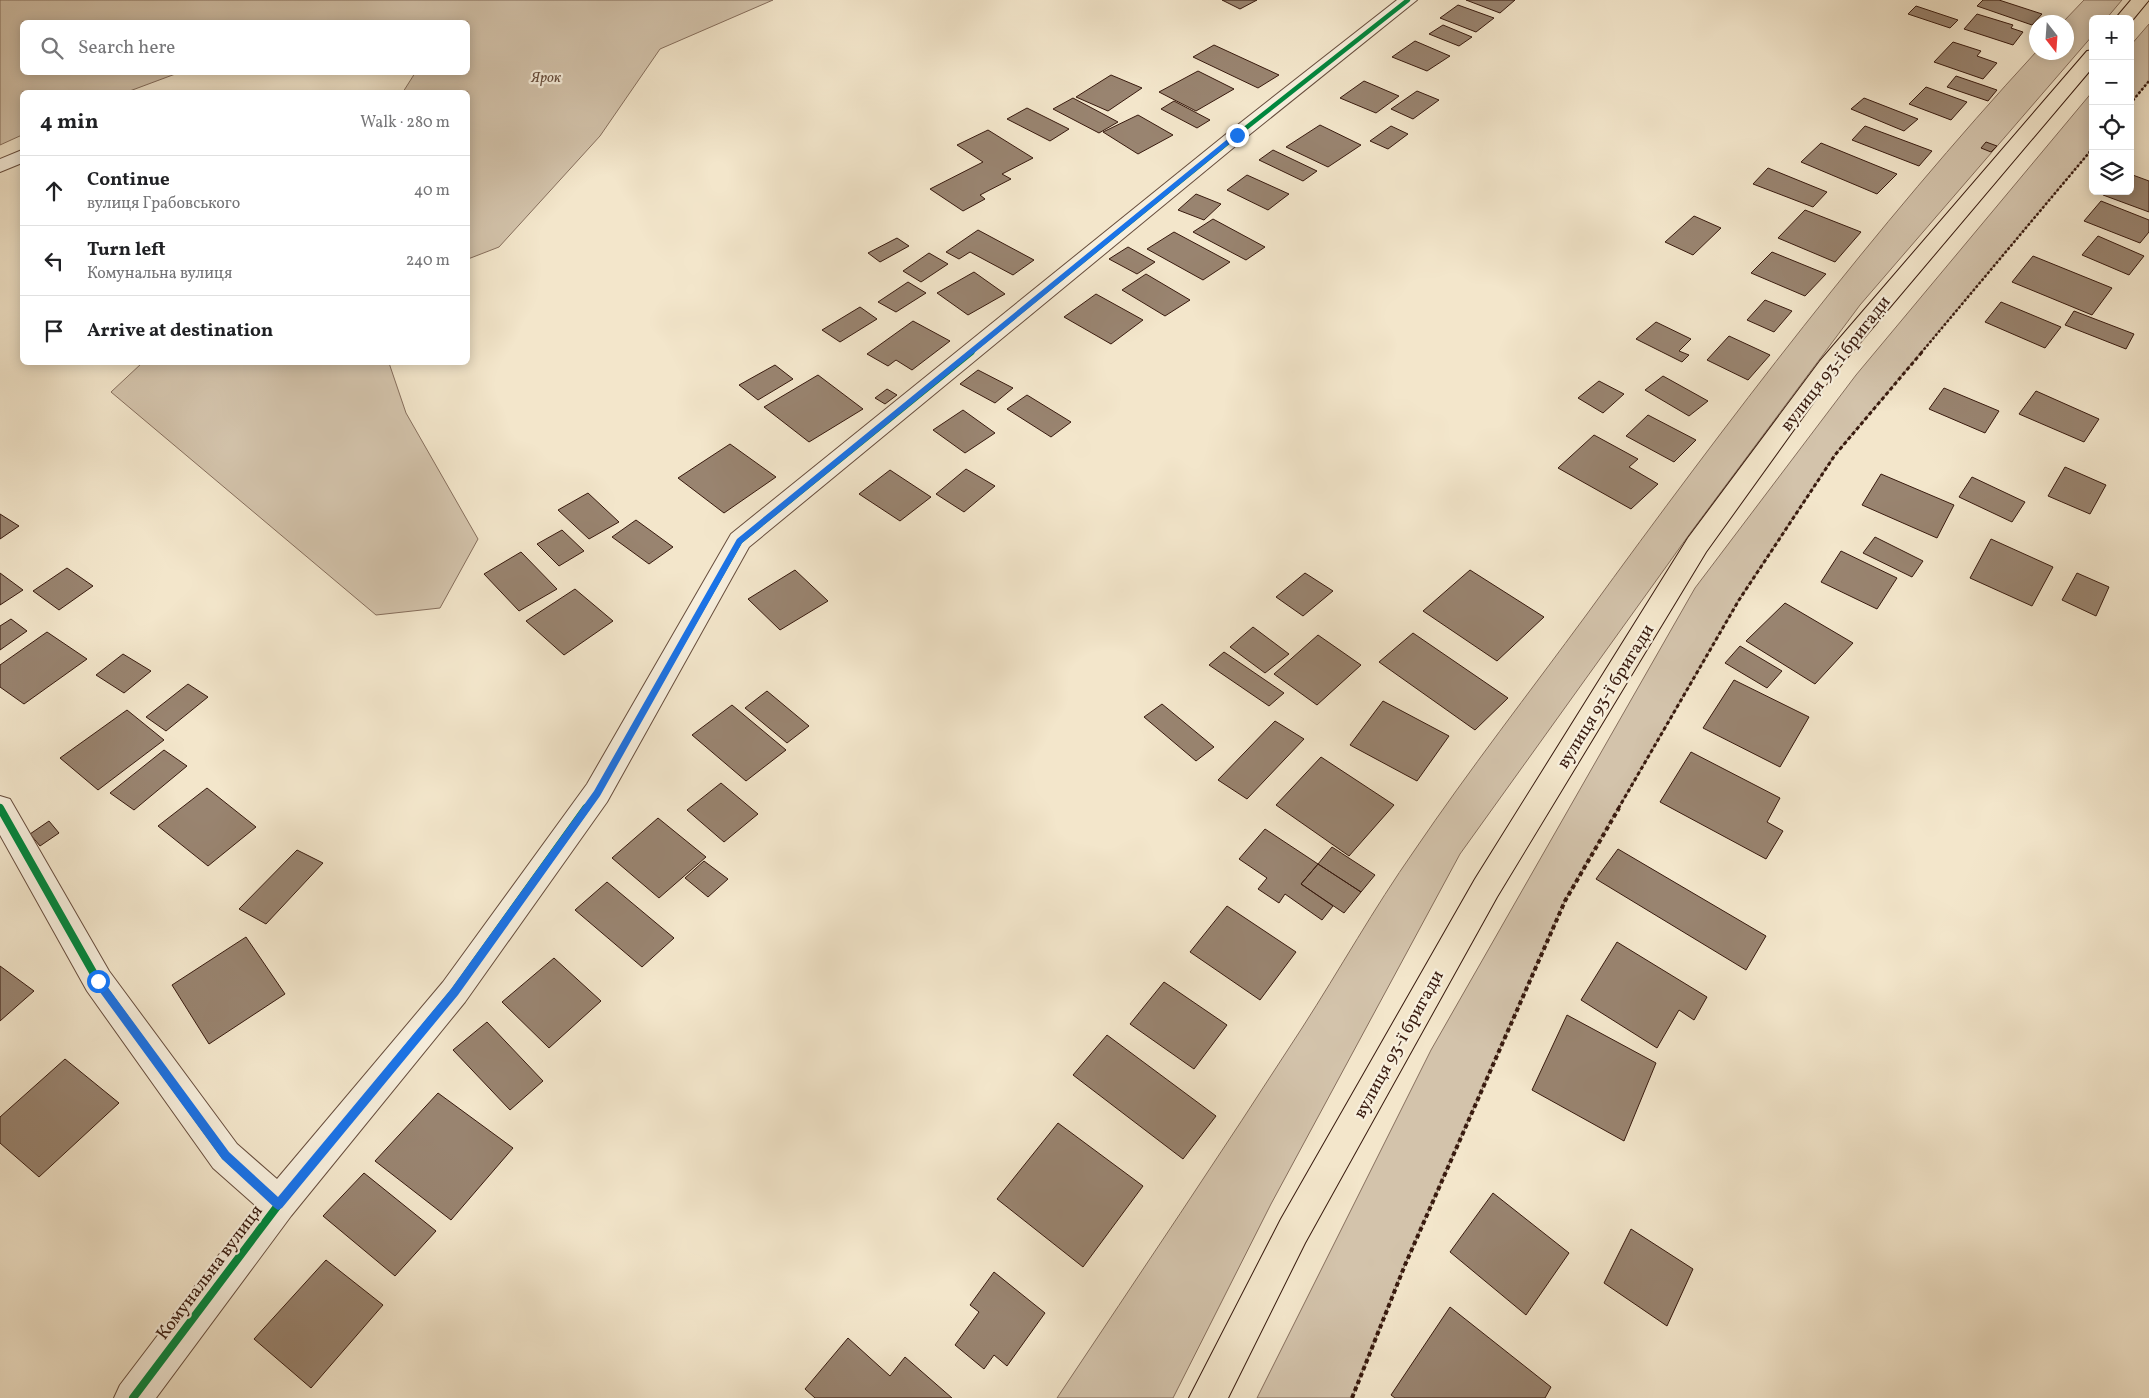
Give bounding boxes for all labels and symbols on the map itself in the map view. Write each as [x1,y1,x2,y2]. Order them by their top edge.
north arrow [2029,15,2074,60]
park label: Ярок [530,68,562,89]
route end [1226,124,1249,147]
street label: вулиця 93-ї бригади [1775,291,1897,437]
street label: вулиця 93-ї бригади [1552,620,1661,774]
street label: вулиця 93-ї бригади [1348,966,1451,1123]
route start [87,970,110,993]
street label: Комунальна вулиця [151,1200,269,1346]

